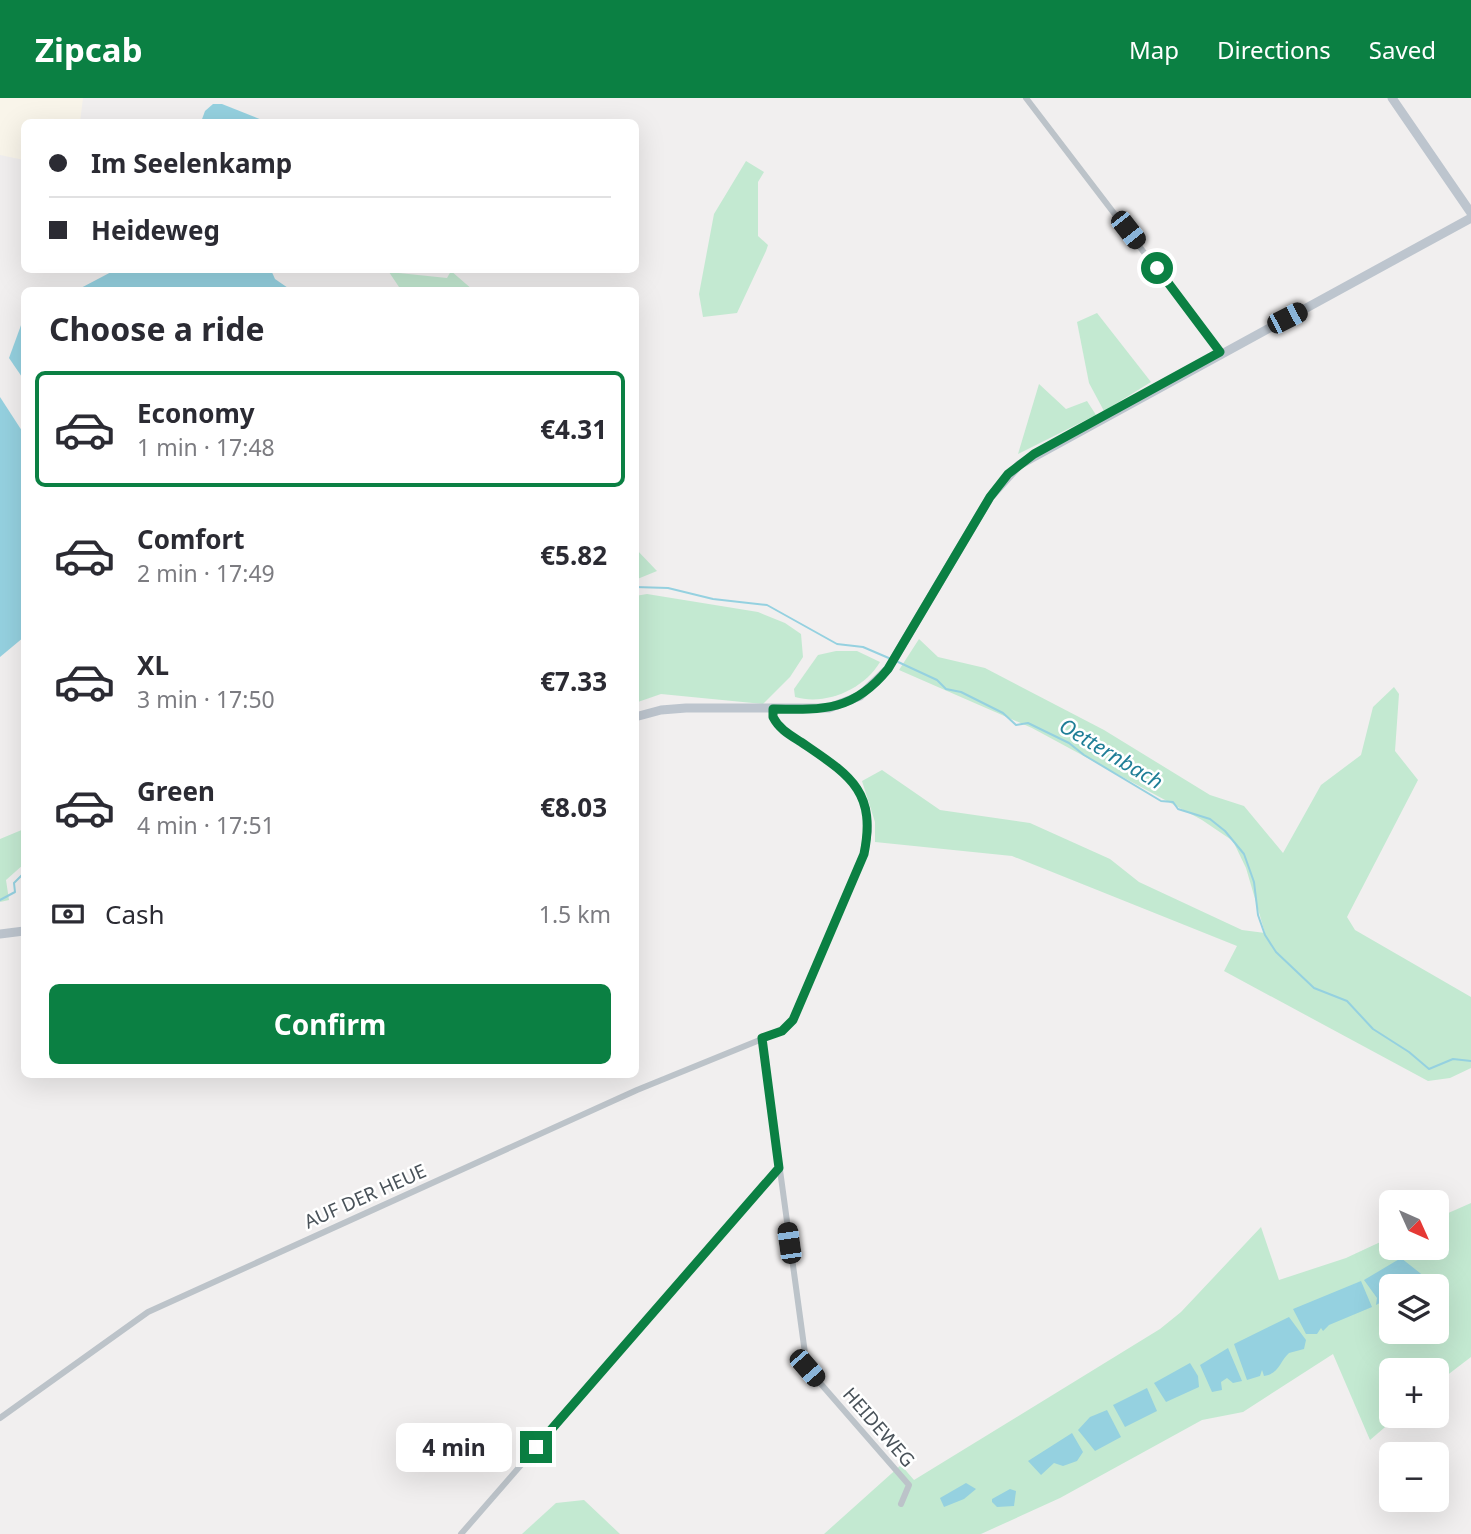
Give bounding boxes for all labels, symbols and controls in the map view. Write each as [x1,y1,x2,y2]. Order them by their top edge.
text: Zipcab [35,27,142,72]
text: Map [1129,33,1179,66]
text: Directions [1217,33,1331,66]
text: Saved [1369,33,1436,66]
text: Im Seelenkamp [91,145,292,181]
car [1107,207,1150,253]
text: Heideweg [91,212,220,248]
route start [1141,252,1173,284]
car [1264,299,1311,337]
text: Choose a ride [49,307,265,350]
text: Economy [137,395,255,431]
icon: car [53,398,116,461]
text: €4.31 [540,411,607,447]
text: 1 min · 17:48 [137,431,275,463]
text: Comfort [137,521,245,557]
icon: car [53,524,116,587]
text: €5.82 [540,537,607,573]
text: 2 min · 17:49 [137,557,275,589]
text: XL [137,647,169,683]
icon: car [53,650,116,713]
text: €7.33 [540,663,607,699]
text: 3 min · 17:50 [137,683,275,715]
water label: Oetternbach [1054,711,1169,795]
text: Green [137,773,215,809]
icon: car [53,776,116,839]
text: €8.03 [540,789,607,825]
text: 4 min · 17:51 [137,809,275,841]
icon: cash [49,895,87,933]
text: Cash [105,896,165,932]
text: 1.5 km [539,898,611,930]
button: Confirm [49,984,611,1064]
street label: AUF DER HEUE [300,1157,430,1235]
north arrow [1379,1190,1449,1260]
map controls [1379,1190,1449,1512]
car [776,1221,803,1265]
button: layers [1379,1274,1449,1344]
car [786,1345,829,1391]
button: + [1379,1358,1449,1428]
street label: HEIDEWEG [837,1382,921,1472]
callout: 4 min [396,1422,512,1472]
text: 4 min [422,1431,486,1463]
route end [520,1431,552,1463]
button: − [1379,1442,1449,1512]

